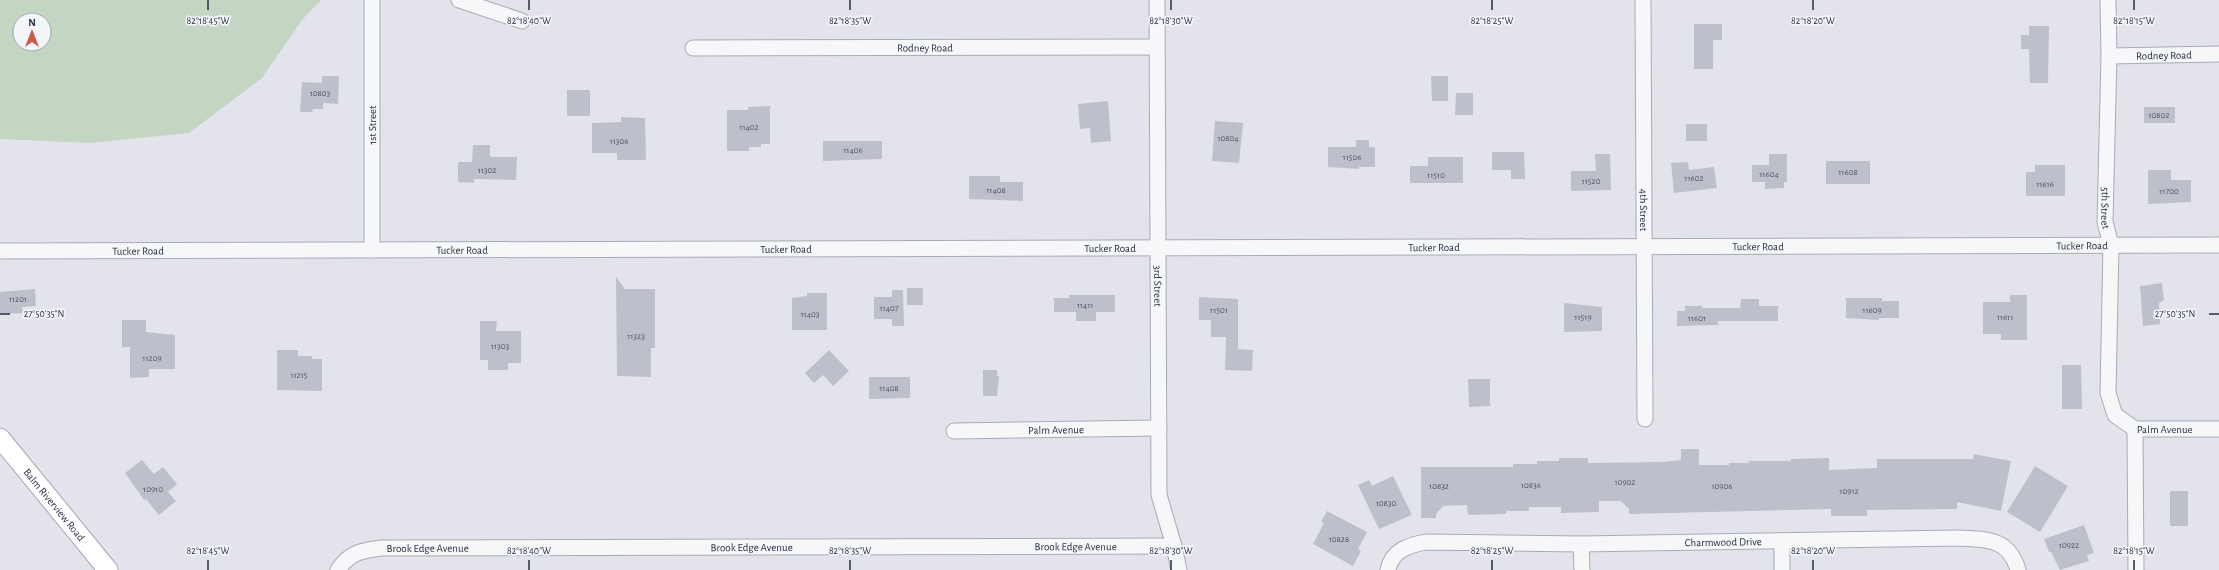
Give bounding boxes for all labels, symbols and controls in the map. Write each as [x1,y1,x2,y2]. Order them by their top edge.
north arrow [12,12,52,52]
text: 82°18'45"W [187,16,230,26]
text: 82°18'40"W [507,16,551,26]
text: 82°18'35"W [829,16,871,26]
text: 82°18'30"W [1149,16,1193,26]
text: 82°18'25"W [1471,16,1513,26]
text: 82°18'20"W [1791,16,1835,26]
text: 82°18'15"W [2113,16,2155,26]
text: N [28,17,36,28]
street label: Rodney Road [897,42,953,53]
street label: Rodney Road [2136,49,2192,61]
house number: 10803 [310,89,331,98]
street label: 1st Street [367,105,378,145]
house number: 10802 [2149,111,2169,120]
house number: 11402 [739,123,759,132]
house number: 10804 [1217,134,1239,143]
house number: 11306 [610,137,628,146]
house number: 11406 [843,146,863,155]
house number: 11506 [1343,153,1361,162]
house number: 11302 [478,166,496,175]
house number: 11608 [1838,168,1858,177]
house number: 11604 [1759,170,1779,179]
house number: 11510 [1427,171,1445,180]
house number: 11602 [1684,174,1704,183]
house number: 11520 [1582,177,1601,186]
house number: 11616 [2036,180,2054,189]
house number: 11408 [986,186,1006,195]
street label: 5th Street [2099,187,2112,230]
house number: 11700 [2159,187,2179,196]
street label: 4th Street [1638,189,1650,232]
street label: Tucker Road [2056,240,2108,251]
street label: Tucker Road [1732,241,1784,252]
street label: Tucker Road [1084,242,1136,254]
street label: Tucker Road [1408,242,1460,253]
street label: Tucker Road [760,243,812,254]
street label: Tucker Road [436,244,488,255]
street label: Tucker Road [112,245,164,256]
street label: 3rd Street [1153,265,1164,307]
house number: 11201 [9,295,27,304]
house number: 11411 [1077,301,1093,310]
house number: 11407 [879,304,899,313]
house number: 11501 [1210,306,1228,315]
house number: 11609 [1862,306,1882,315]
text: 27°50'35"N [24,309,64,319]
text: 27°50'35"N [2155,309,2195,319]
house number: 11403 [801,310,820,319]
house number: 11519 [1574,313,1592,322]
house number: 11611 [1997,313,2013,322]
house number: 11601 [1688,314,1706,323]
house number: 11323 [627,332,645,341]
house number: 11303 [491,342,509,351]
house number: 11209 [142,354,162,363]
house number: 11215 [290,371,308,380]
house number: 11408 [879,384,899,393]
street label: Palm Avenue [1028,424,1084,435]
street label: Palm Avenue [2137,424,2193,435]
street label: Balm Riverview Road [22,466,87,543]
house number: 10902 [1615,478,1635,487]
house number: 10836 [1521,481,1541,490]
house number: 10832 [1429,482,1449,491]
house number: 10906 [1711,482,1733,491]
house number: 10910 [143,485,163,494]
house number: 10912 [1839,487,1859,496]
house number: 10830 [1376,499,1397,508]
house number: 10828 [1329,535,1349,544]
street label: Charmwood Drive [1685,536,1762,548]
street label: Brook Edge Avenue [711,541,793,553]
street label: Brook Edge Avenue [1035,541,1117,552]
house number: 10922 [2059,541,2079,550]
street label: Brook Edge Avenue [387,542,469,553]
text: 82°18'45"W [187,546,230,556]
text: 82°18'40"W [507,546,551,556]
text: 82°18'35"W [829,546,871,556]
text: 82°18'30"W [1149,546,1193,556]
text: 82°18'25"W [1471,546,1513,556]
text: 82°18'20"W [1791,546,1835,556]
text: 82°18'15"W [2113,546,2155,556]

